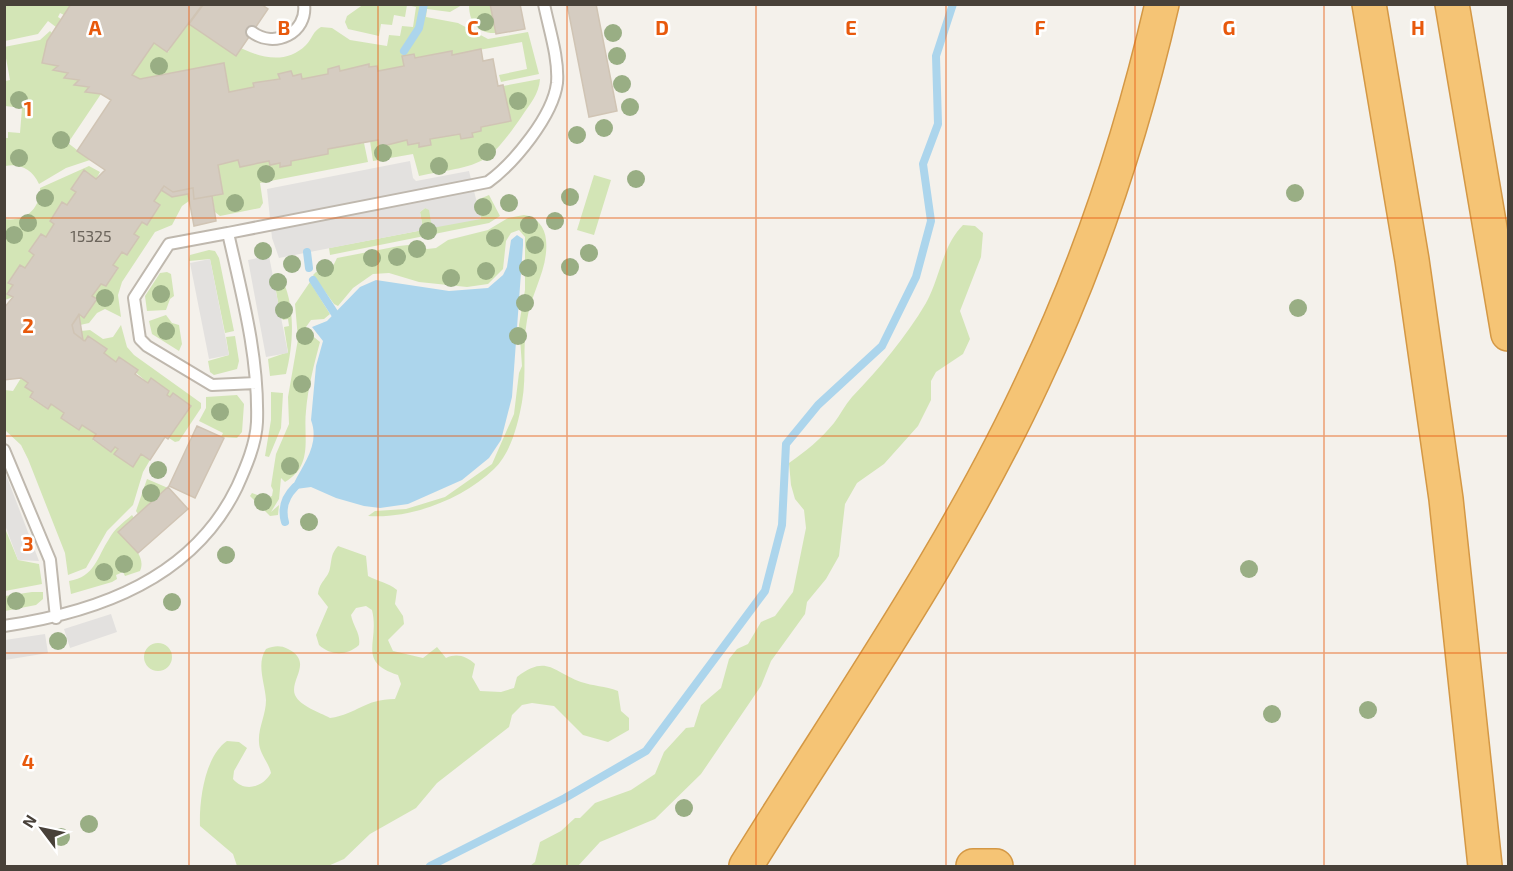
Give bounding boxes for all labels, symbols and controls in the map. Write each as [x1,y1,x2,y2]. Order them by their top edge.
text: A [88,15,102,39]
text: B [278,15,290,39]
text: C [467,15,479,39]
text: D [655,15,669,39]
text: E [845,15,857,39]
text: F [1034,15,1046,39]
text: G [1223,15,1235,39]
text: H [1411,15,1425,39]
text: 1 [24,96,32,120]
house number: 15325 [70,226,112,245]
text: 2 [22,313,34,337]
text: 3 [22,531,34,555]
text: 4 [22,749,35,773]
north arrow [12,799,72,859]
text: N [18,811,40,831]

